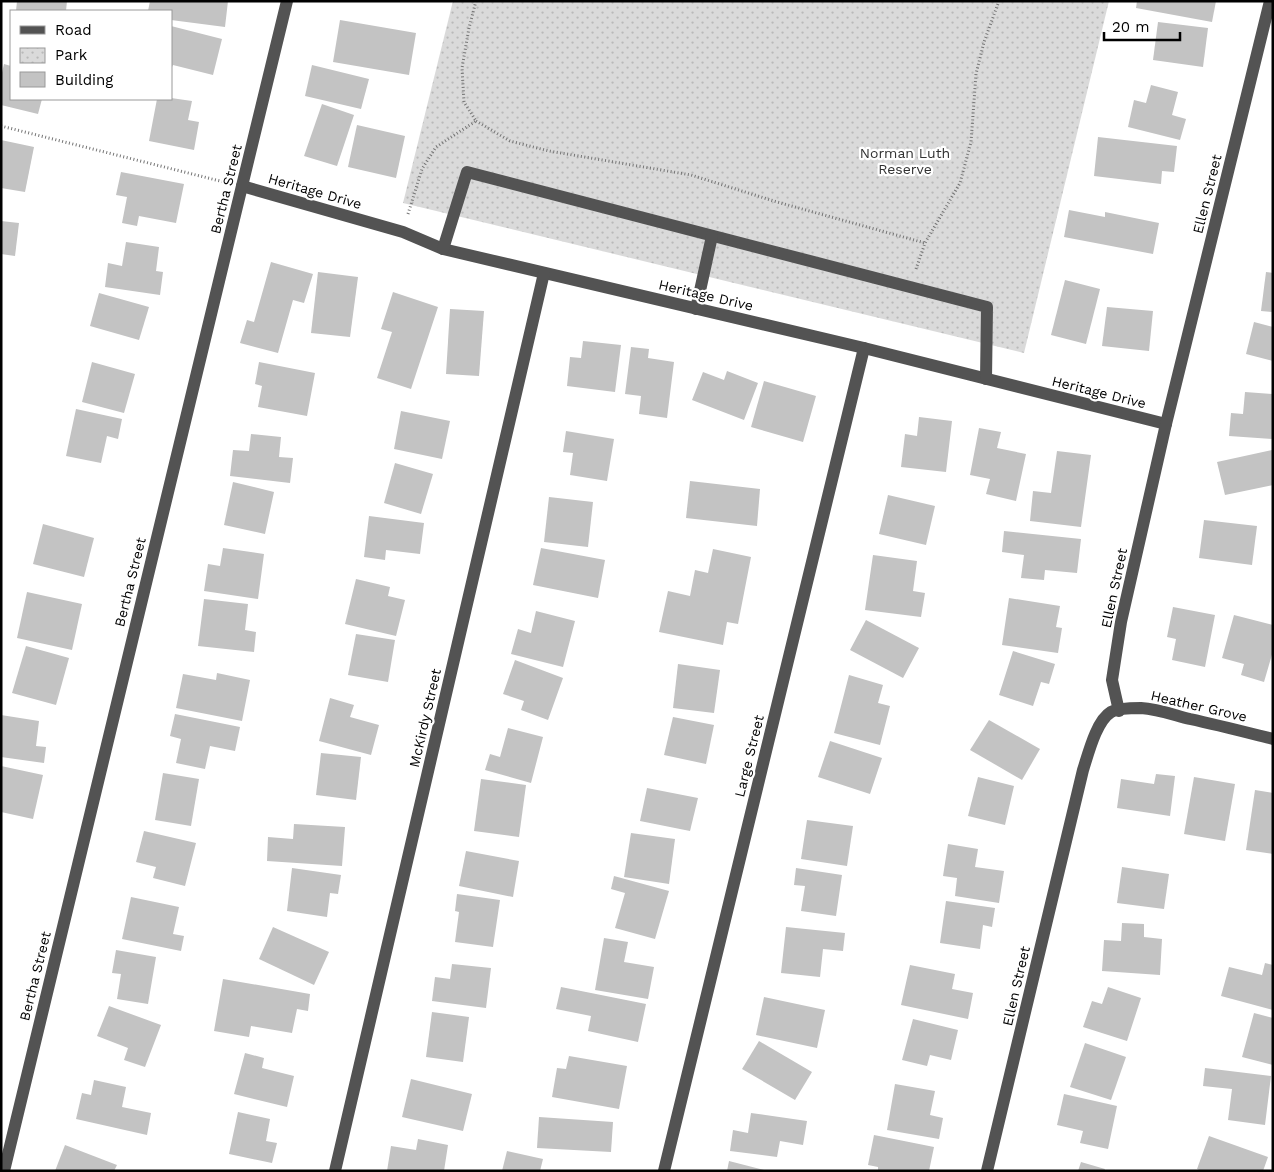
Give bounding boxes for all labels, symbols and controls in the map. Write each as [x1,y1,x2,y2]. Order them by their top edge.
legend [10,10,172,100]
scale bar [1104,10,1180,42]
text: 20 m [1112,18,1150,36]
text: Road [55,21,92,39]
text: Park [55,46,88,64]
text: Building [55,71,113,89]
street label: Bertha Street [207,143,245,235]
park label: Norman Luth Reserve [860,145,950,177]
street label: Ellen Street [1189,153,1225,235]
street label: Heritage Drive [266,170,364,212]
street label: Heritage Drive [657,276,755,314]
street label: Heritage Drive [1050,373,1148,411]
street label: Bertha Street [111,536,149,628]
street label: Ellen Street [1098,547,1130,629]
street label: McKirdy Street [406,667,444,769]
street label: Heather Grove [1149,687,1249,725]
street label: Large Street [731,713,767,799]
street label: Bertha Street [16,930,54,1022]
street label: Ellen Street [999,945,1033,1027]

